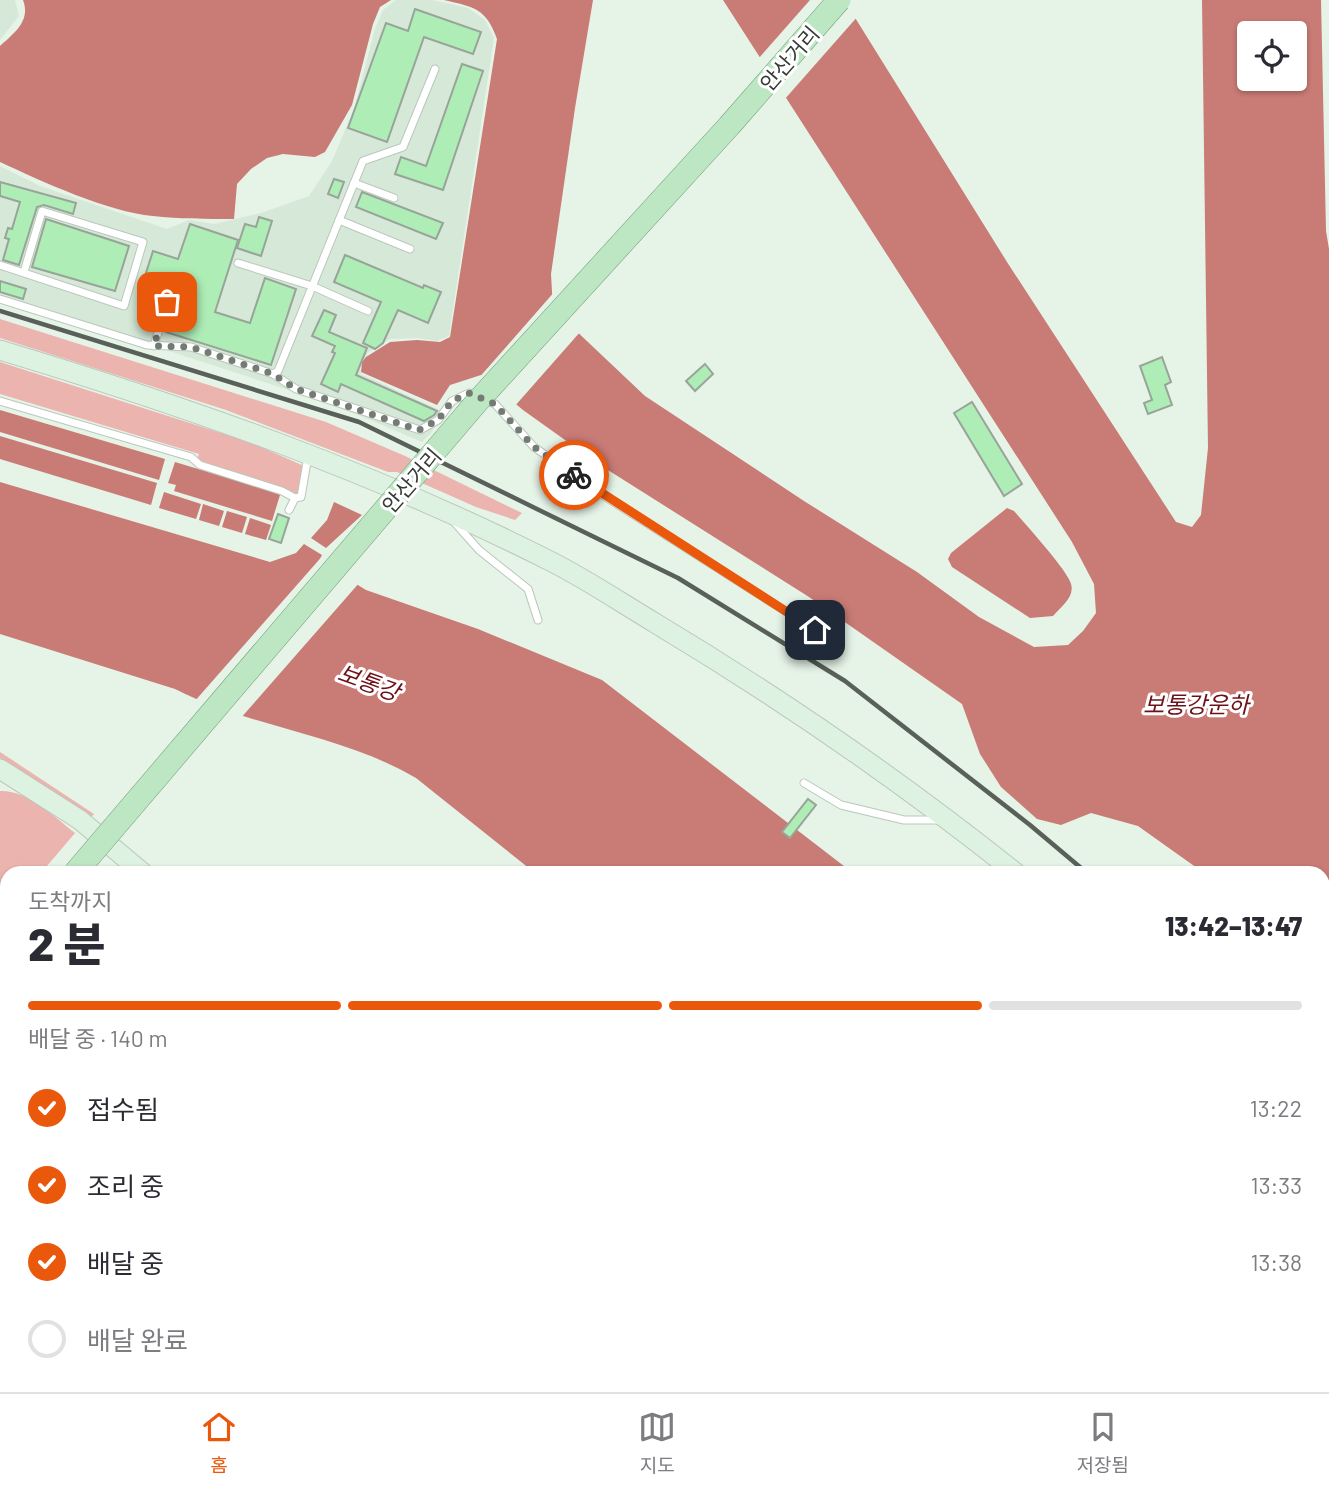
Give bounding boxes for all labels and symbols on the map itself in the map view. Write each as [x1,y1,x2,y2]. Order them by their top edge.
street label: 안산거리 [754,21,824,95]
pin [137,272,197,332]
courier [539,440,609,510]
street label: 안산거리 [376,443,446,517]
pin [785,600,845,660]
water label: 보통강 [334,658,406,707]
water label: 보통강운하 [1143,690,1252,718]

